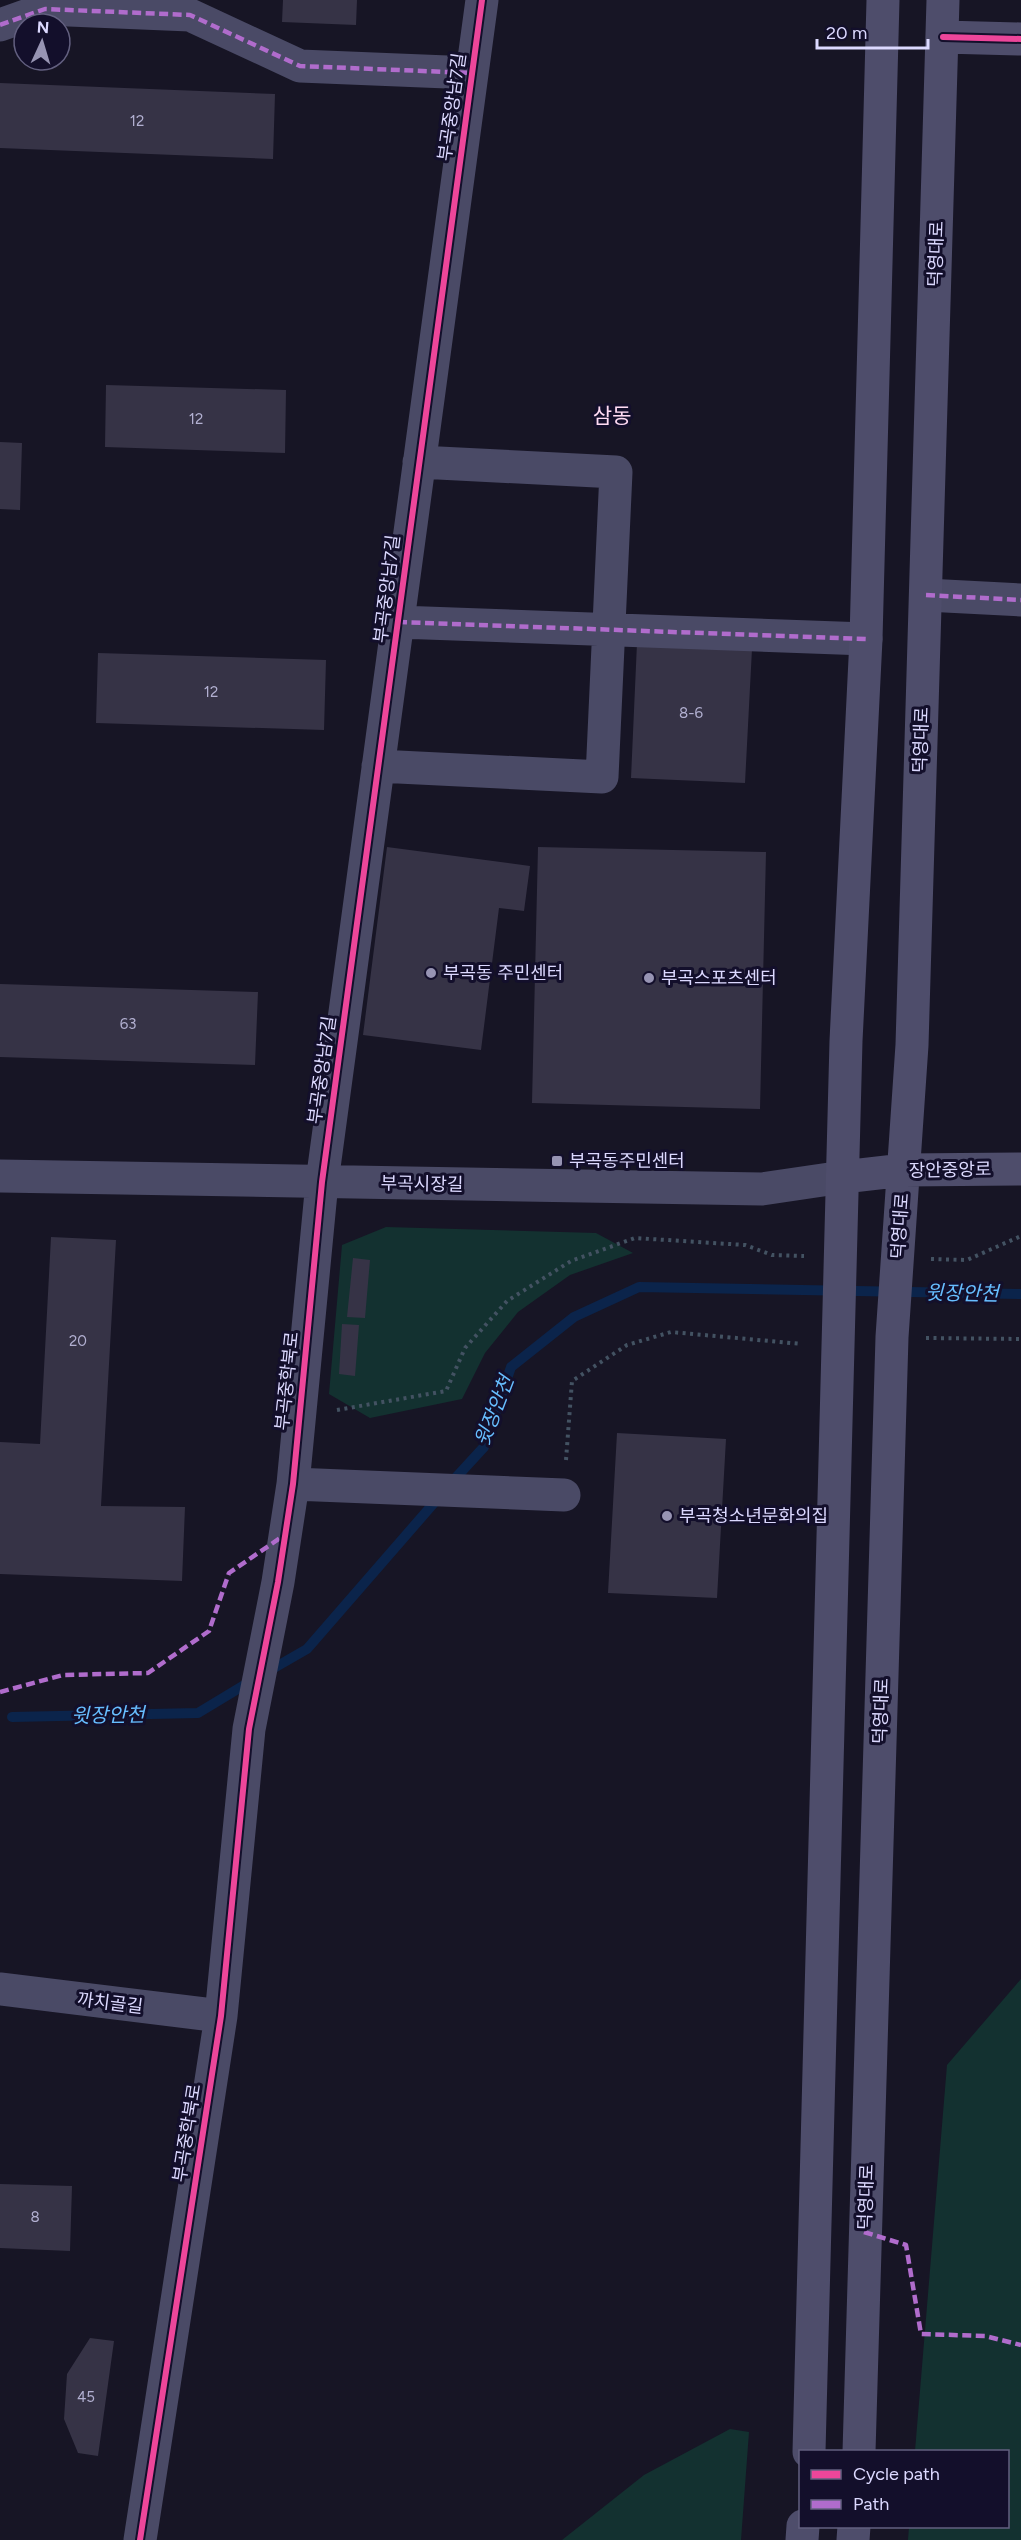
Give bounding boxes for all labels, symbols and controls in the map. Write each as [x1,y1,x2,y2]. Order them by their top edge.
north arrow [12,12,72,72]
scale bar [817,12,928,50]
text: N [36,18,50,37]
text: 20 m [826,22,867,44]
street label: 부곡중앙남7길 [434,51,470,163]
house number: 12 [130,112,144,130]
street label: 덕영대로 [924,221,948,287]
district label: 삼동 [593,403,631,428]
house number: 12 [189,410,203,428]
street label: 부곡중앙남7길 [369,534,405,644]
house number: 12 [204,683,218,701]
house number: 8-6 [679,704,703,722]
street label: 덕영대로 [909,707,933,773]
place label: 부곡동 주민센터 [443,962,563,984]
marker: 부곡동 주민센터 [424,966,438,980]
place label: 부곡스포츠센터 [661,967,777,989]
marker: 부곡스포츠센터 [642,971,656,985]
street label: 부곡중앙남7길 [304,1014,340,1126]
house number: 63 [120,1015,136,1033]
place label: 부곡동주민센터 [569,1150,685,1172]
marker: 부곡동주민센터 [550,1154,564,1168]
street label: 장안중앙로 [908,1158,992,1182]
street label: 부곡시장길 [380,1172,464,1196]
street label: 덕영대로 [887,1192,913,1260]
water label: 윗장안천 [925,1280,1002,1306]
street label: 부곡중학북로 [271,1330,303,1432]
house number: 20 [69,1332,87,1350]
water label: 윗장안천 [470,1370,519,1450]
place label: 부곡청소년문화의집 [679,1505,828,1527]
marker: 부곡청소년문화의집 [660,1509,674,1523]
street label: 덕영대로 [869,1678,893,1744]
water label: 윗장안천 [71,1702,148,1728]
street label: 까치골길 [76,1988,144,2018]
street label: 부곡중학북로 [168,2082,206,2184]
street label: 덕영대로 [854,2164,878,2230]
house number: 8 [30,2208,40,2226]
house number: 45 [77,2388,95,2406]
legend [799,2450,1009,2528]
text: Cycle path [853,2463,940,2485]
text: Path [853,2493,889,2515]

